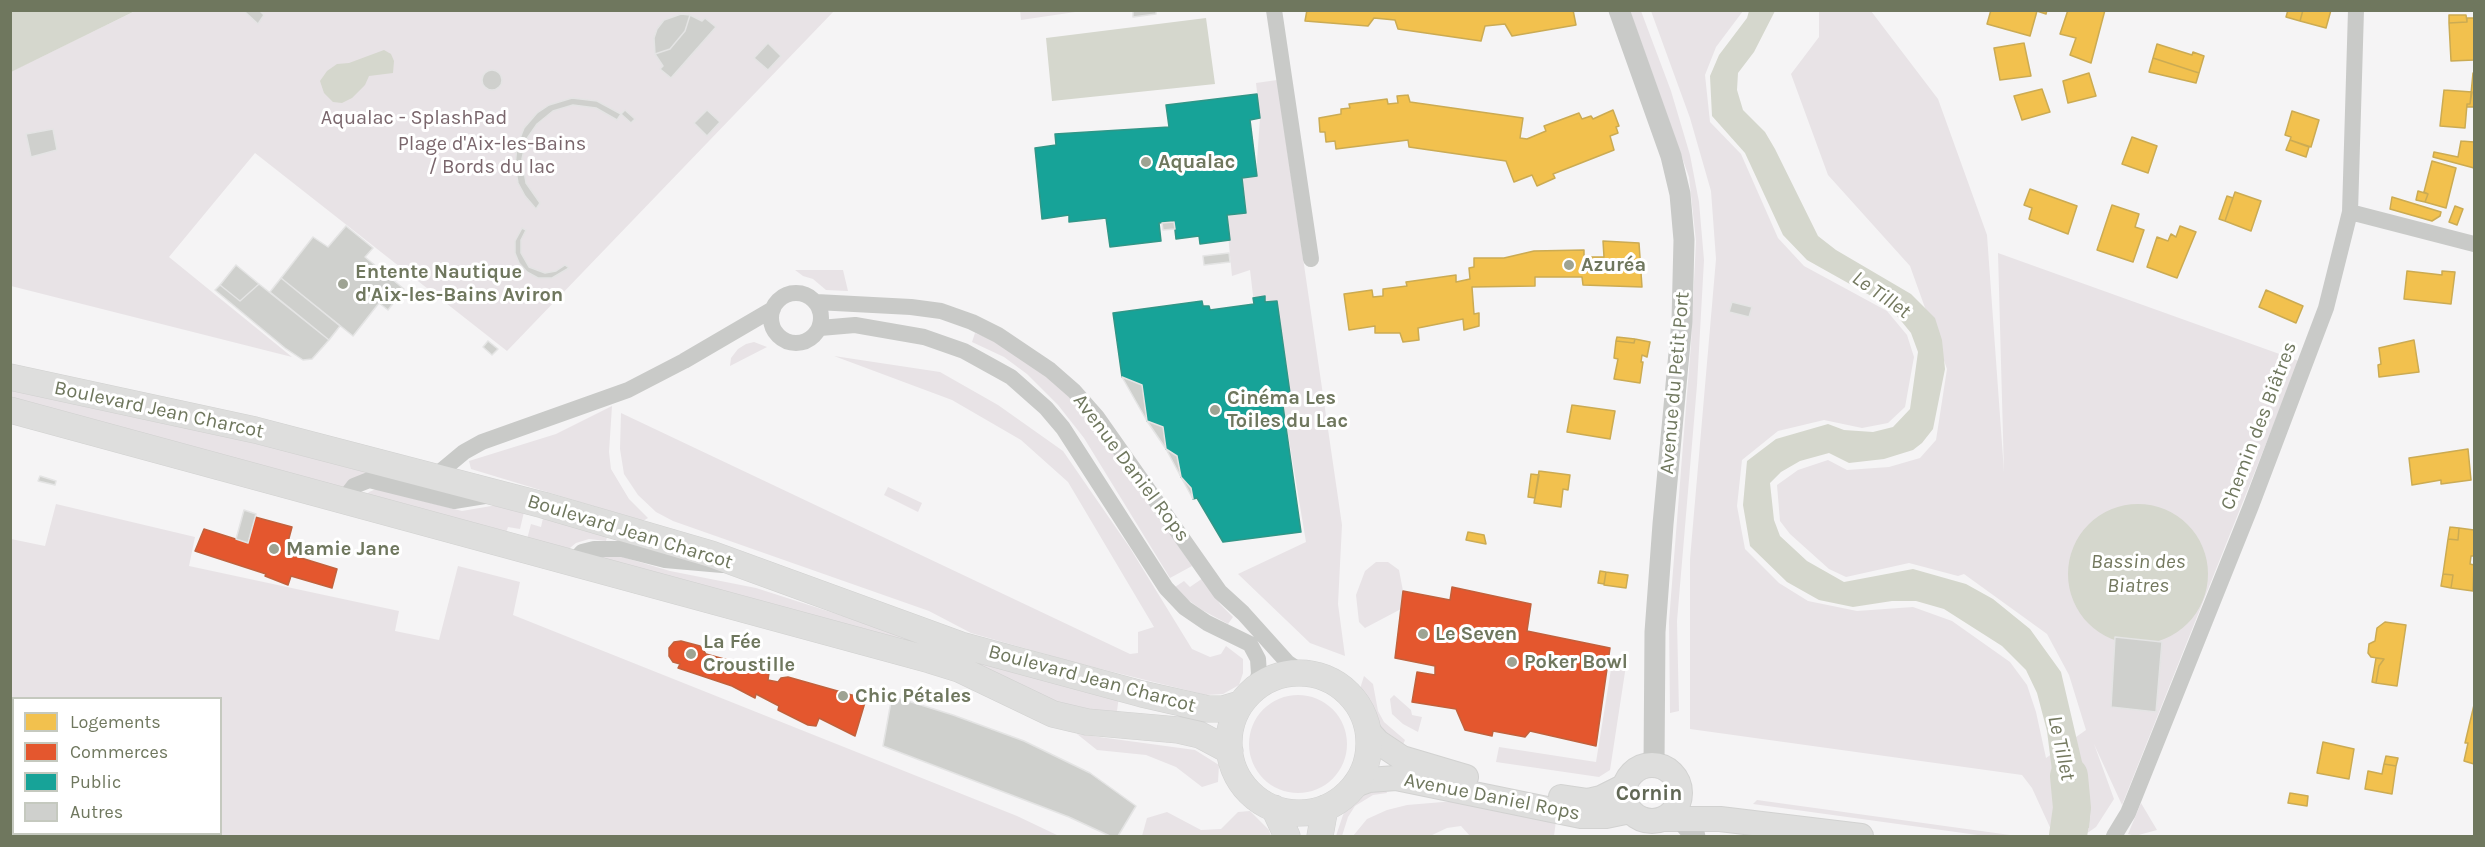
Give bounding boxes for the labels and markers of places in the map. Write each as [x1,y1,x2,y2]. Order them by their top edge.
place label: Aqualac [1158,150,1235,174]
marker: Aqualac [1139,155,1153,169]
place label: Azuréa [1581,253,1646,277]
marker: Azuréa [1562,258,1576,272]
place label: Entente Nautique d'Aix-les-Bains Aviron [355,260,563,307]
marker: Entente Nautique d'Aix-les-Bains Aviron [336,277,350,291]
place label: Cinéma Les Toiles du Lac [1227,386,1348,433]
marker: Cinéma Les Toiles du Lac [1208,403,1222,417]
place label: Mamie Jane [286,537,400,561]
marker: Mamie Jane [267,542,281,556]
place label: Le Seven [1435,622,1517,646]
marker: Le Seven [1416,627,1430,641]
place label: La Fée Croustille [703,630,795,677]
marker: La Fée Croustille [684,647,698,661]
place label: Poker Bowl [1524,650,1628,674]
marker: Poker Bowl [1505,655,1519,669]
place label: Chic Pétales [855,684,971,708]
marker: Chic Pétales [836,689,850,703]

